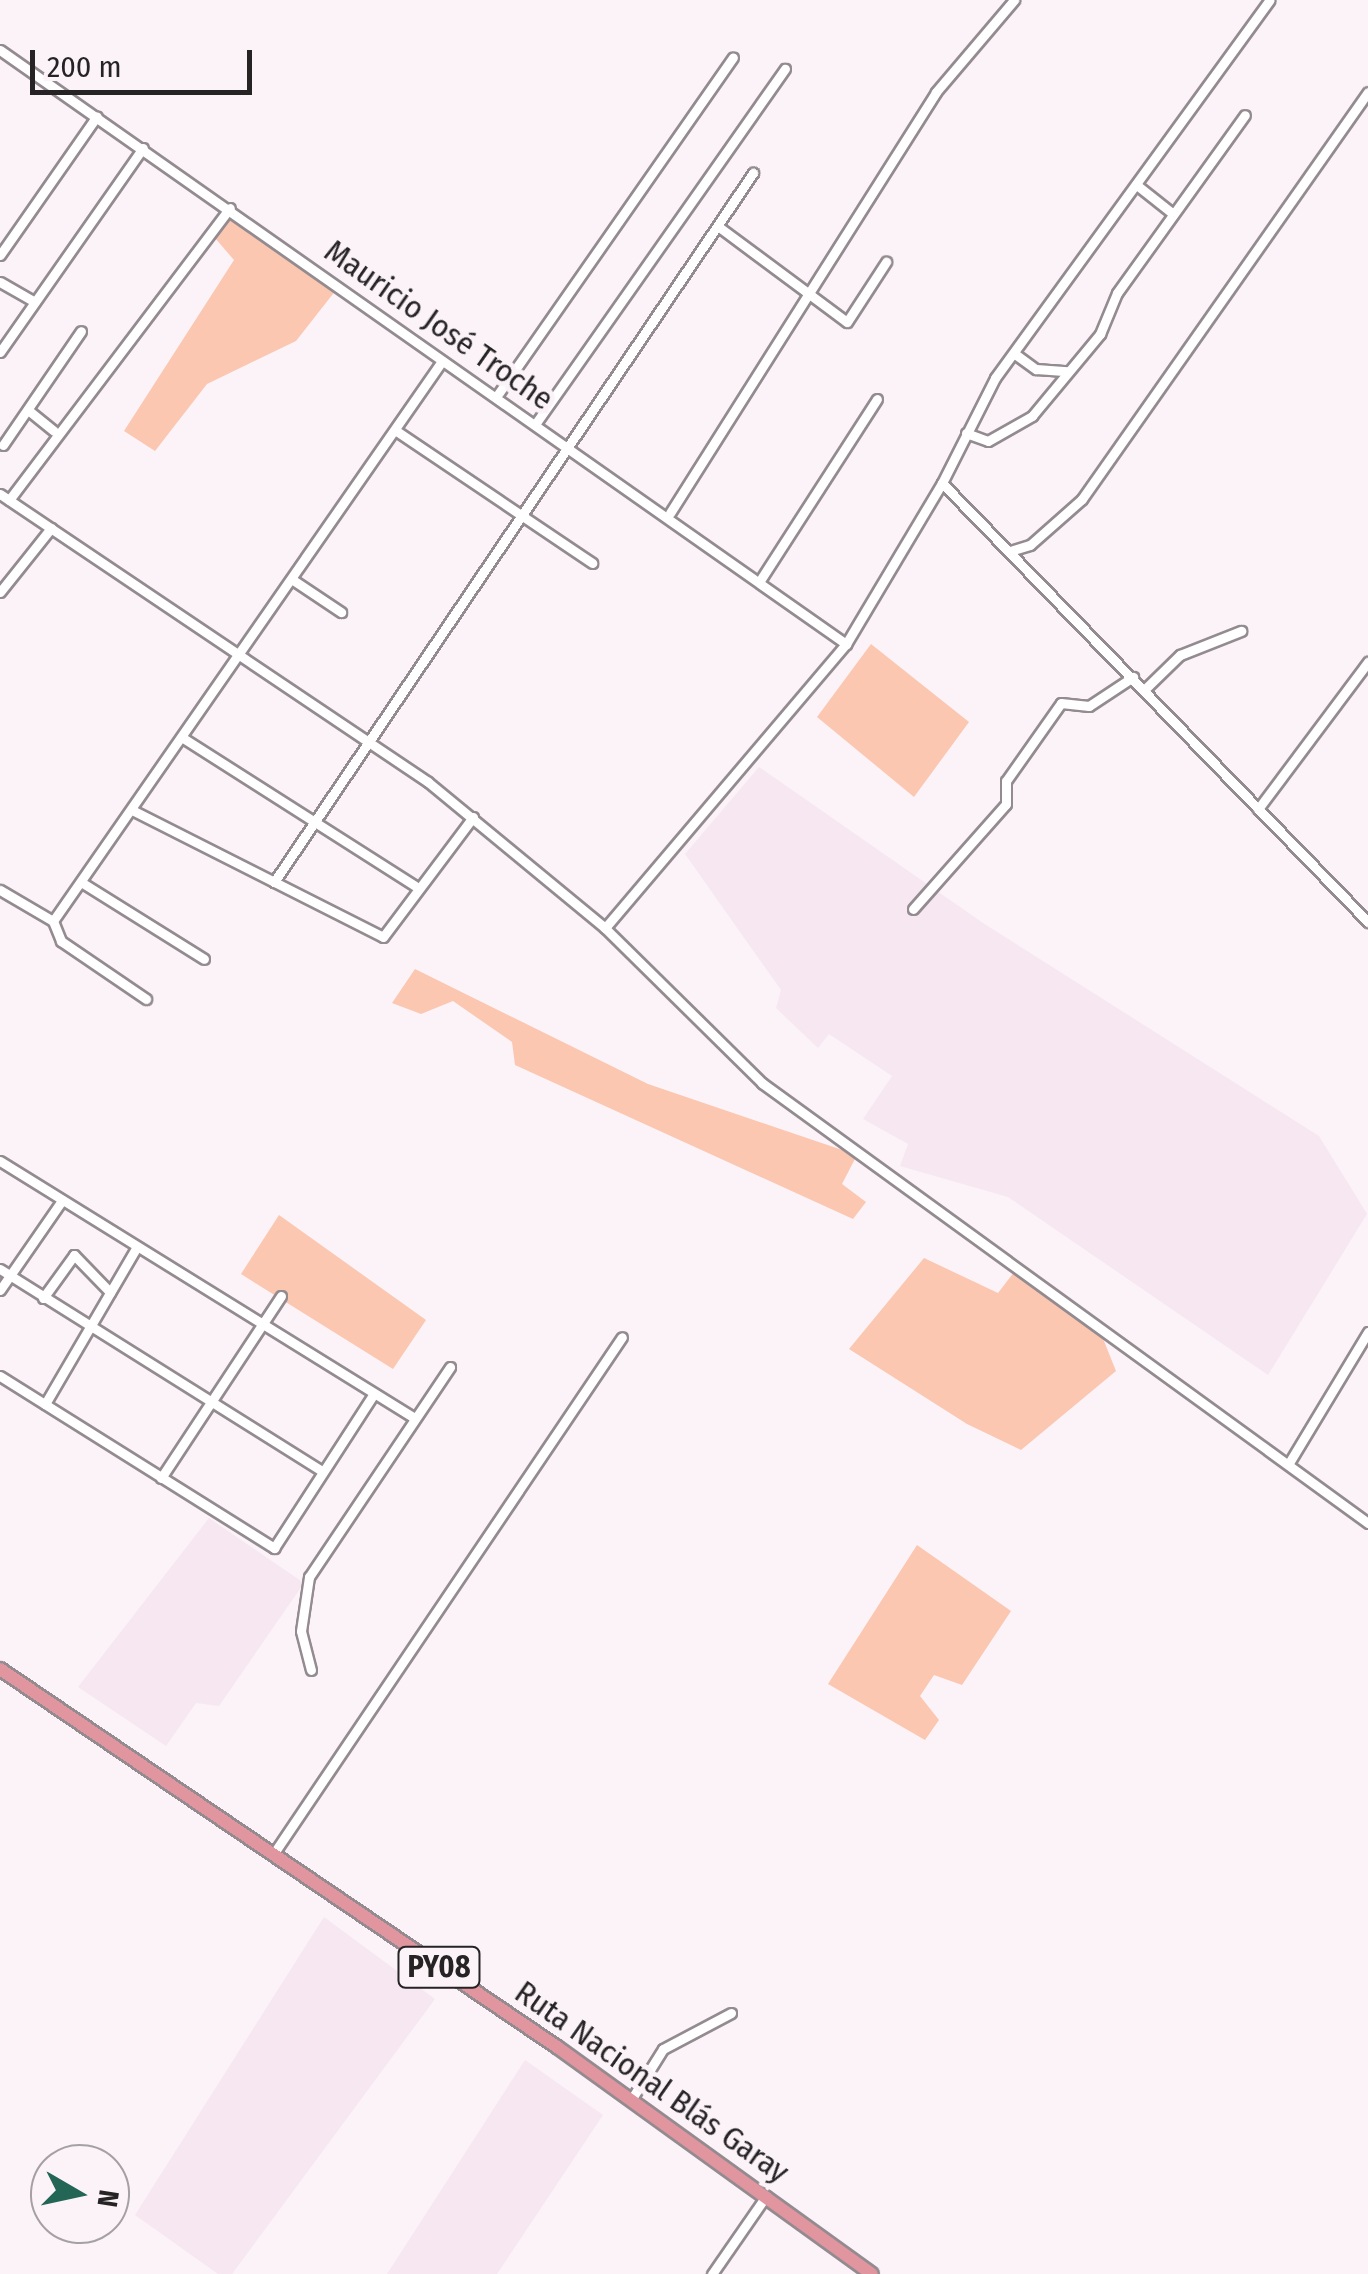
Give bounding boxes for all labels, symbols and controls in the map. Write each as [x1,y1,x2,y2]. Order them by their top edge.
scale bar [35,30,258,92]
text: 200 m [47,49,122,85]
street label: Mauricio José Troche [317,232,561,418]
road number: PY08 [396,1942,482,1992]
street label: Ruta Nacional Blás Garay [508,1973,796,2191]
north arrow [30,2144,130,2244]
text: N [91,2188,126,2209]

